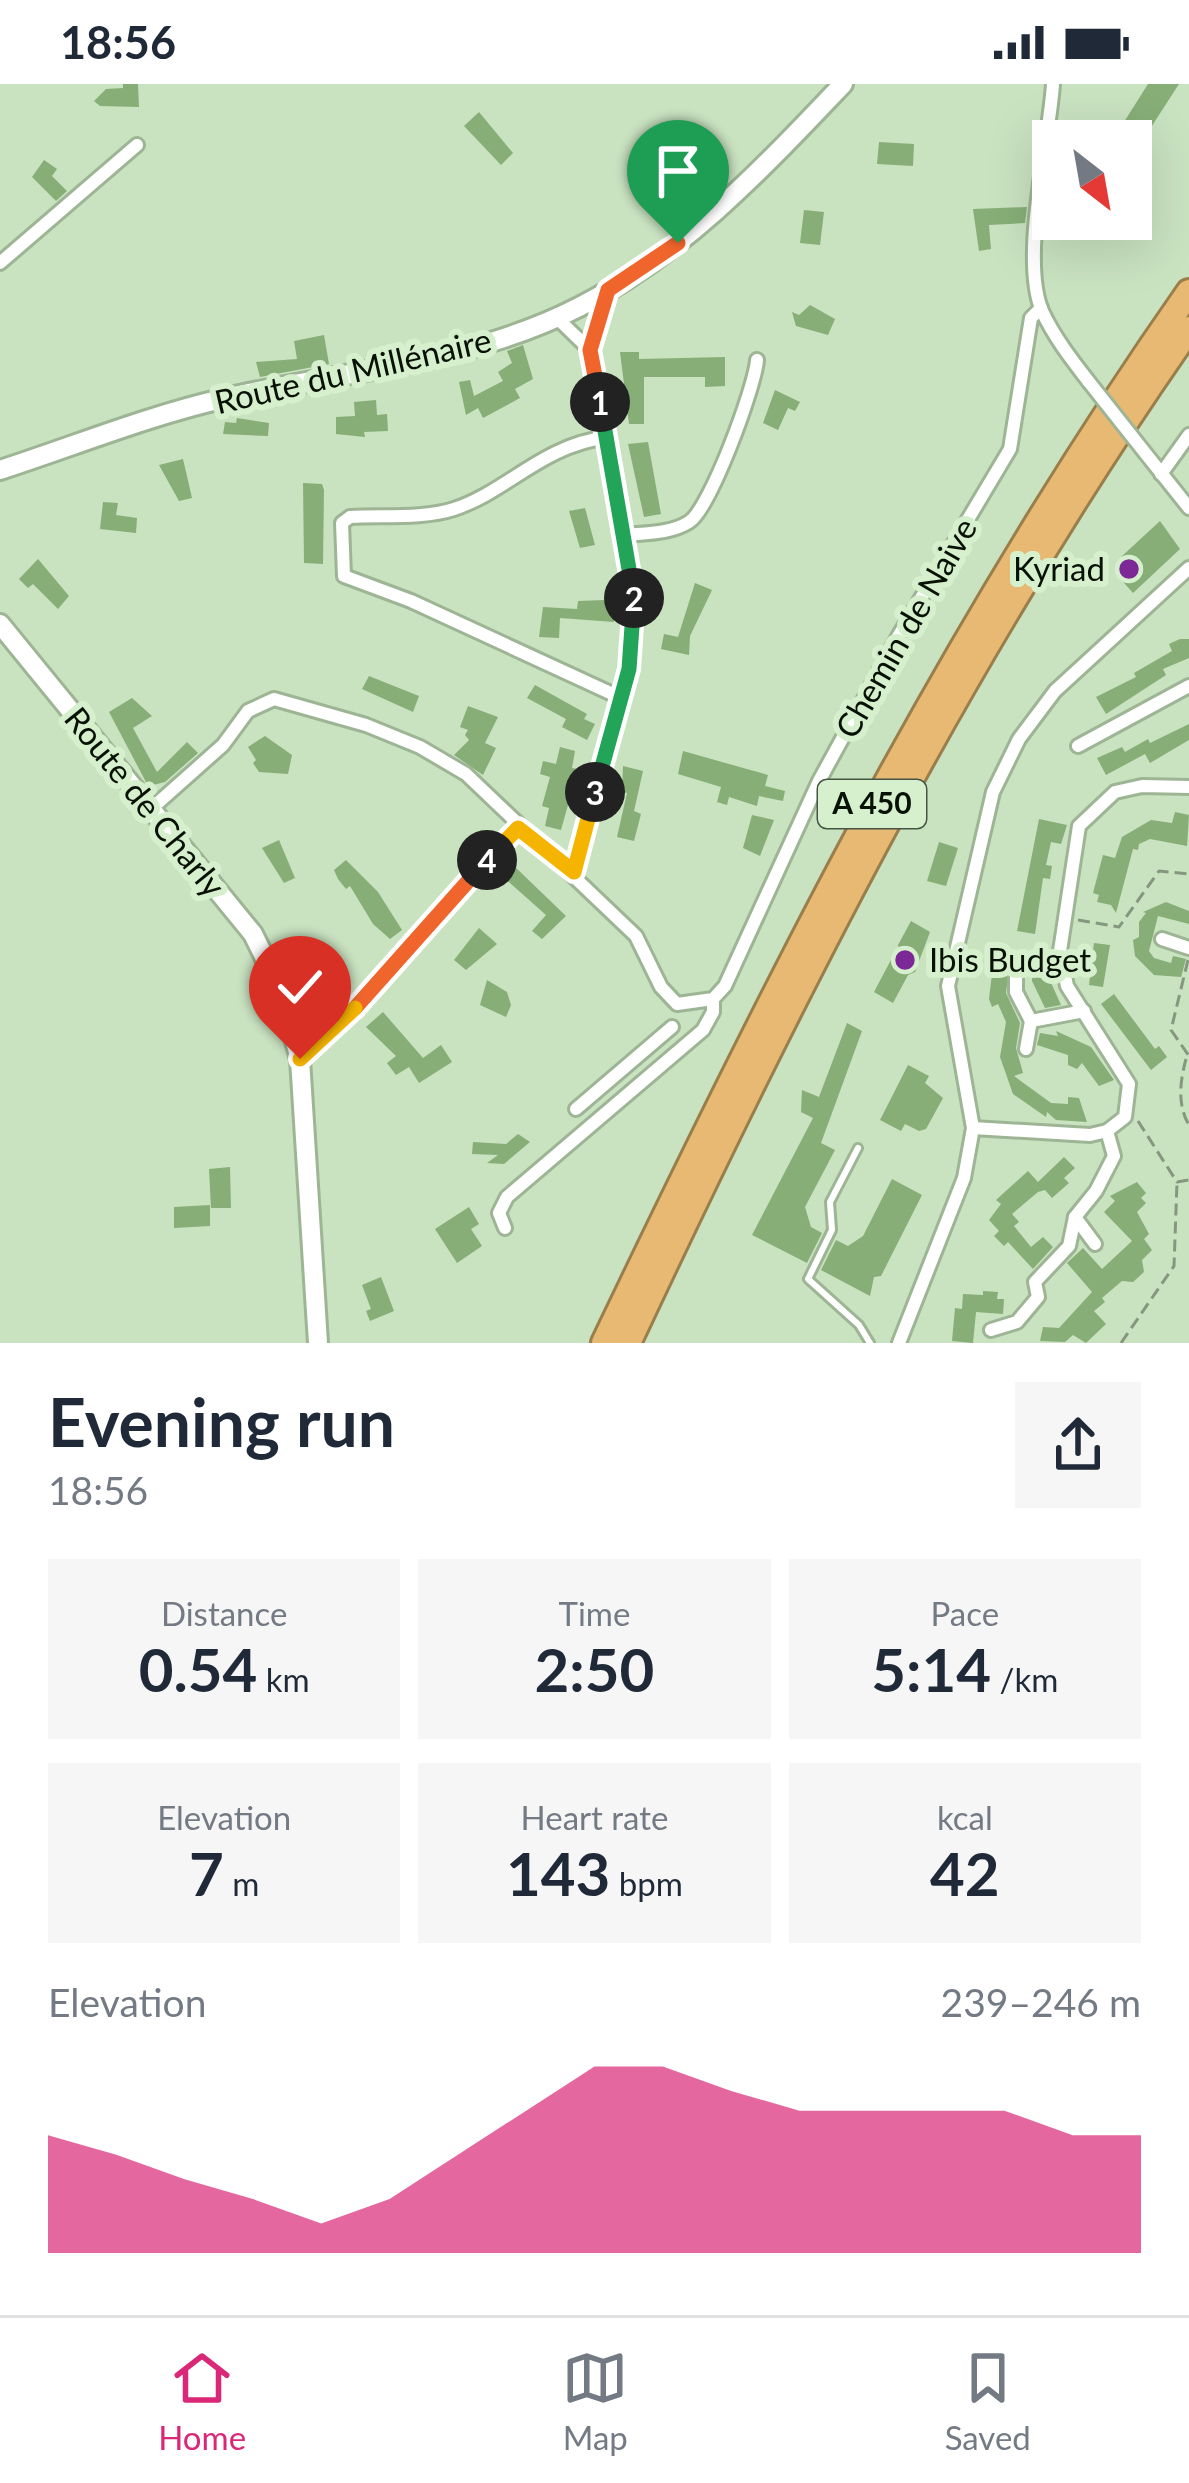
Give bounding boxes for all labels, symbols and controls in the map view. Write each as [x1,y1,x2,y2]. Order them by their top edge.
text: 18:56 [60,15,176,69]
pin [627,120,729,243]
north arrow [1032,120,1152,240]
map controls [1032,120,1152,240]
icon: arrive [645,138,711,204]
street label: Route du Millénaire [211,319,495,421]
pin: 1 [570,372,630,432]
text: 1 [590,382,610,422]
street label: Chemin de Naive [826,510,984,745]
place label: Kyriad [1013,548,1105,588]
marker: Kyriad [1116,556,1142,582]
pin: 2 [604,568,664,628]
text: 2 [624,578,644,618]
street label: Route de Charly [57,698,234,904]
pin: 3 [565,762,625,822]
text: 3 [585,772,605,812]
road number: A 450 [818,780,926,828]
pin: 4 [457,830,517,890]
text: 4 [477,840,497,880]
pin [249,936,351,1059]
place label: Ibis Budget [929,939,1091,979]
marker: Ibis Budget [892,947,918,973]
icon: check [267,954,333,1020]
text: Evening run [48,1382,395,1461]
button: share [1015,1382,1141,1508]
text: 18:56 [48,1467,148,1513]
text: Distance [161,1593,287,1633]
text: Time [559,1593,630,1633]
text: Pace [931,1593,999,1633]
text: 0.54 [139,1633,257,1705]
text: 2:50 [535,1633,654,1705]
text: 5:14 [871,1633,991,1705]
text: km [257,1659,310,1699]
text: /km [991,1659,1058,1699]
text: Elevation [157,1797,291,1837]
text: Heart rate [521,1797,668,1837]
text: kcal [937,1797,993,1837]
text: 7 [189,1837,224,1909]
text: 143 [506,1837,610,1909]
text: 42 [930,1837,1000,1909]
text: m [224,1863,259,1903]
text: bpm [610,1863,683,1903]
text: Elevation [48,1979,206,2025]
text: 239–246 m [941,1979,1141,2025]
tab: Home [158,2345,246,2457]
tab: Map [562,2345,628,2457]
tab: Saved [945,2345,1031,2457]

